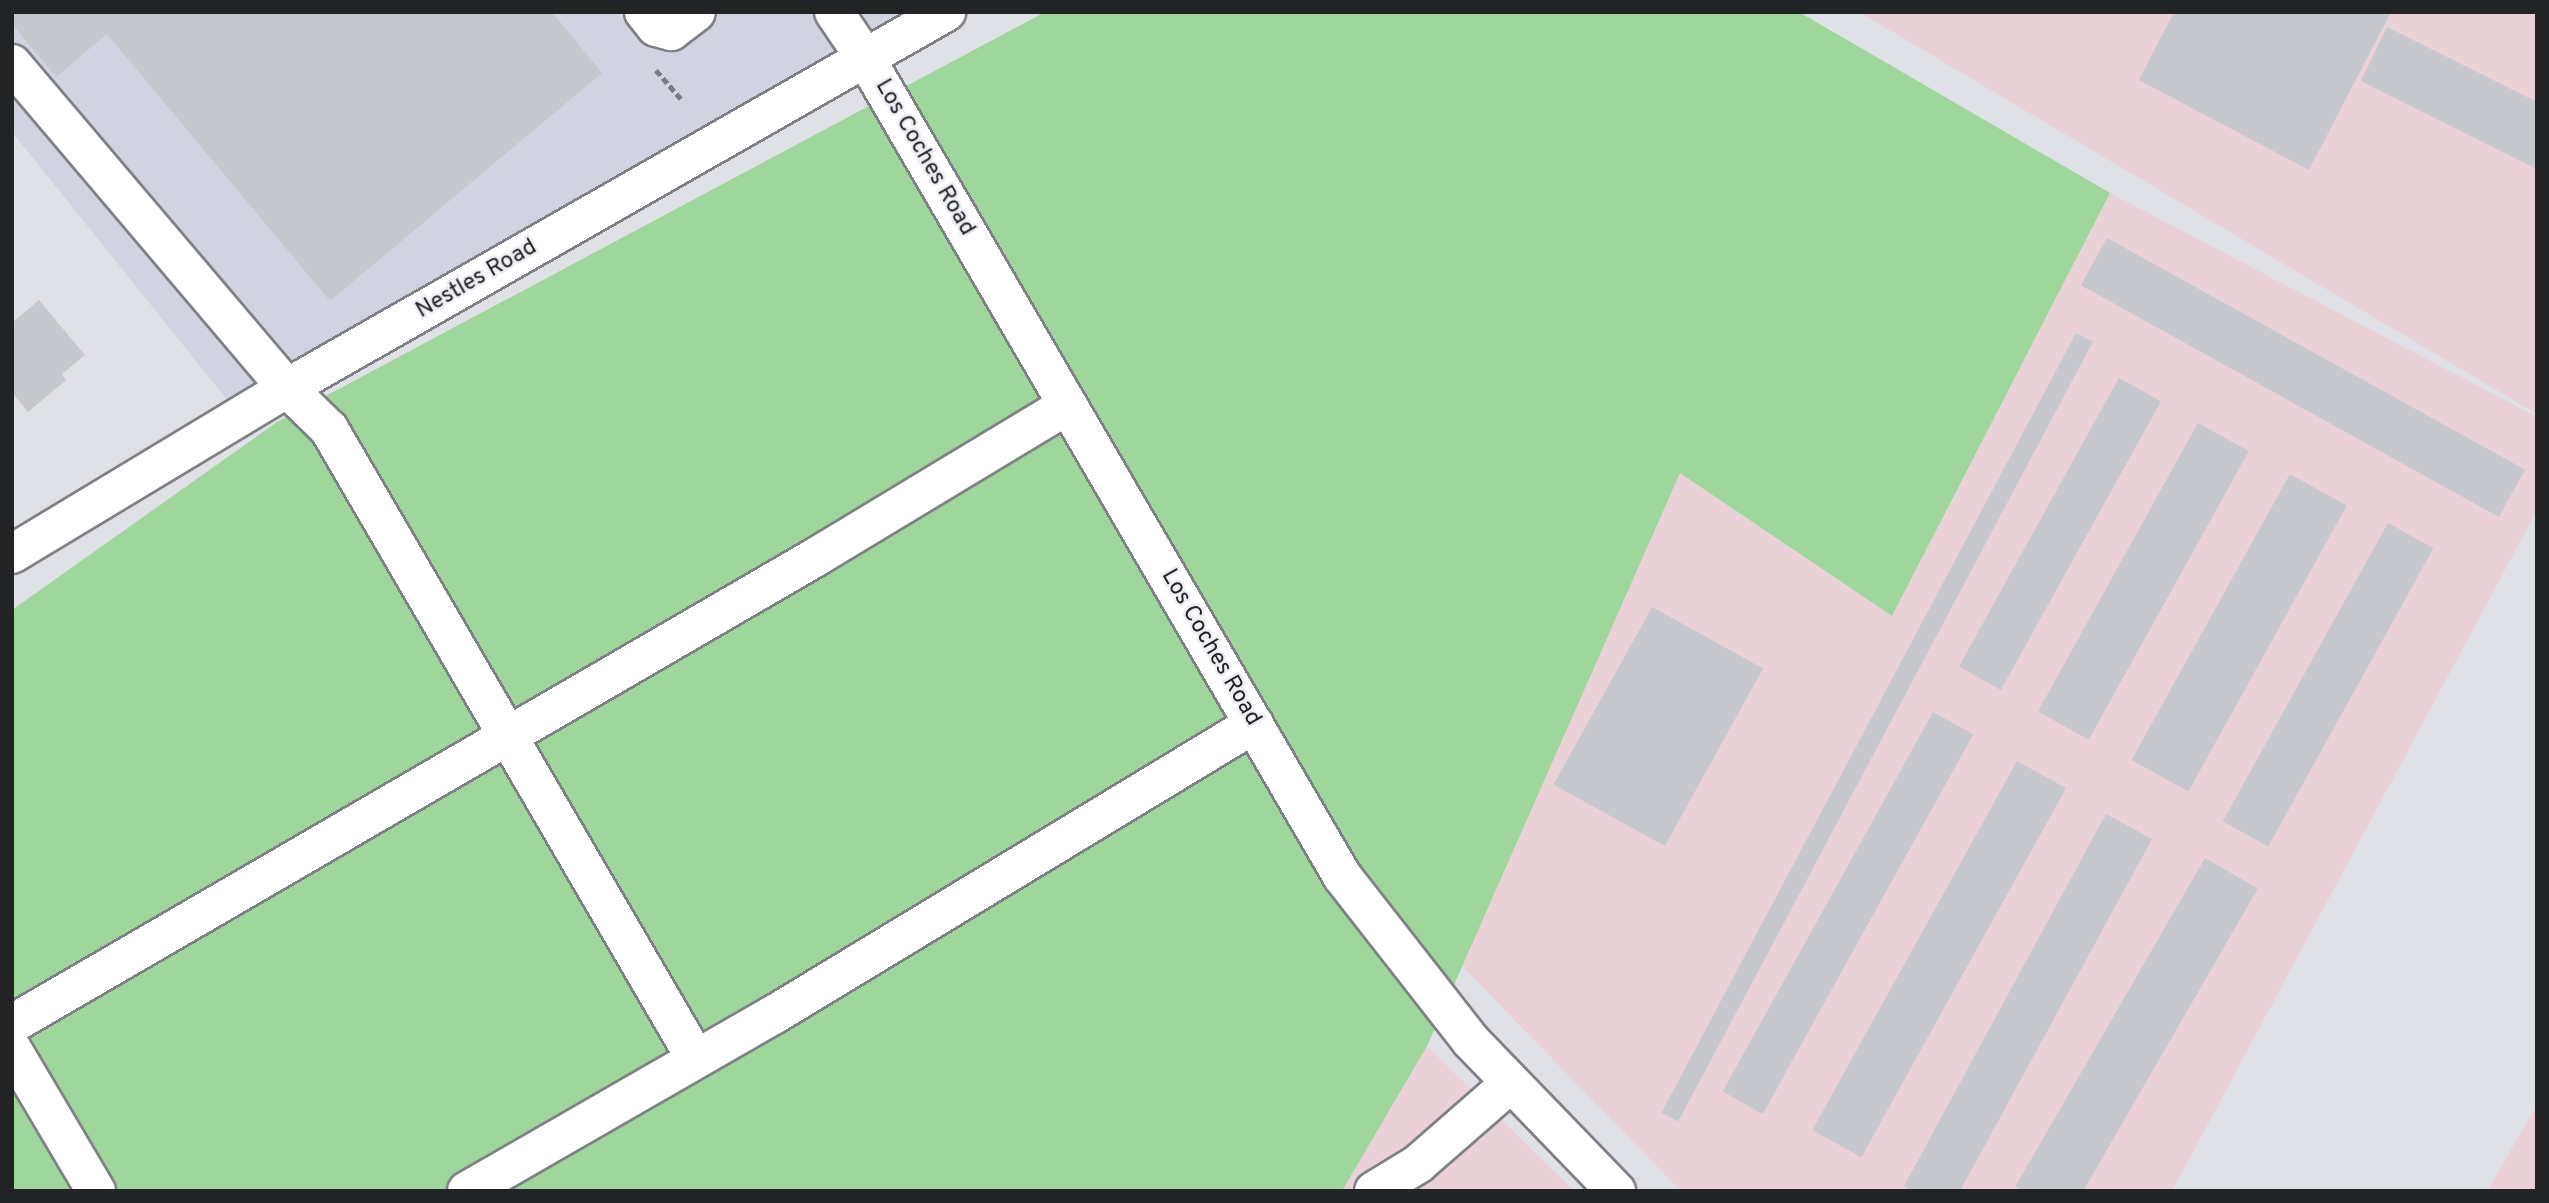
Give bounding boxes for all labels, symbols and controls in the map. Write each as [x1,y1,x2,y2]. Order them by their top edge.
street label: Los Coches Road [868,75,980,241]
street label: Nestles Road [412,234,542,326]
street label: Los Coches Road [1154,565,1266,731]

